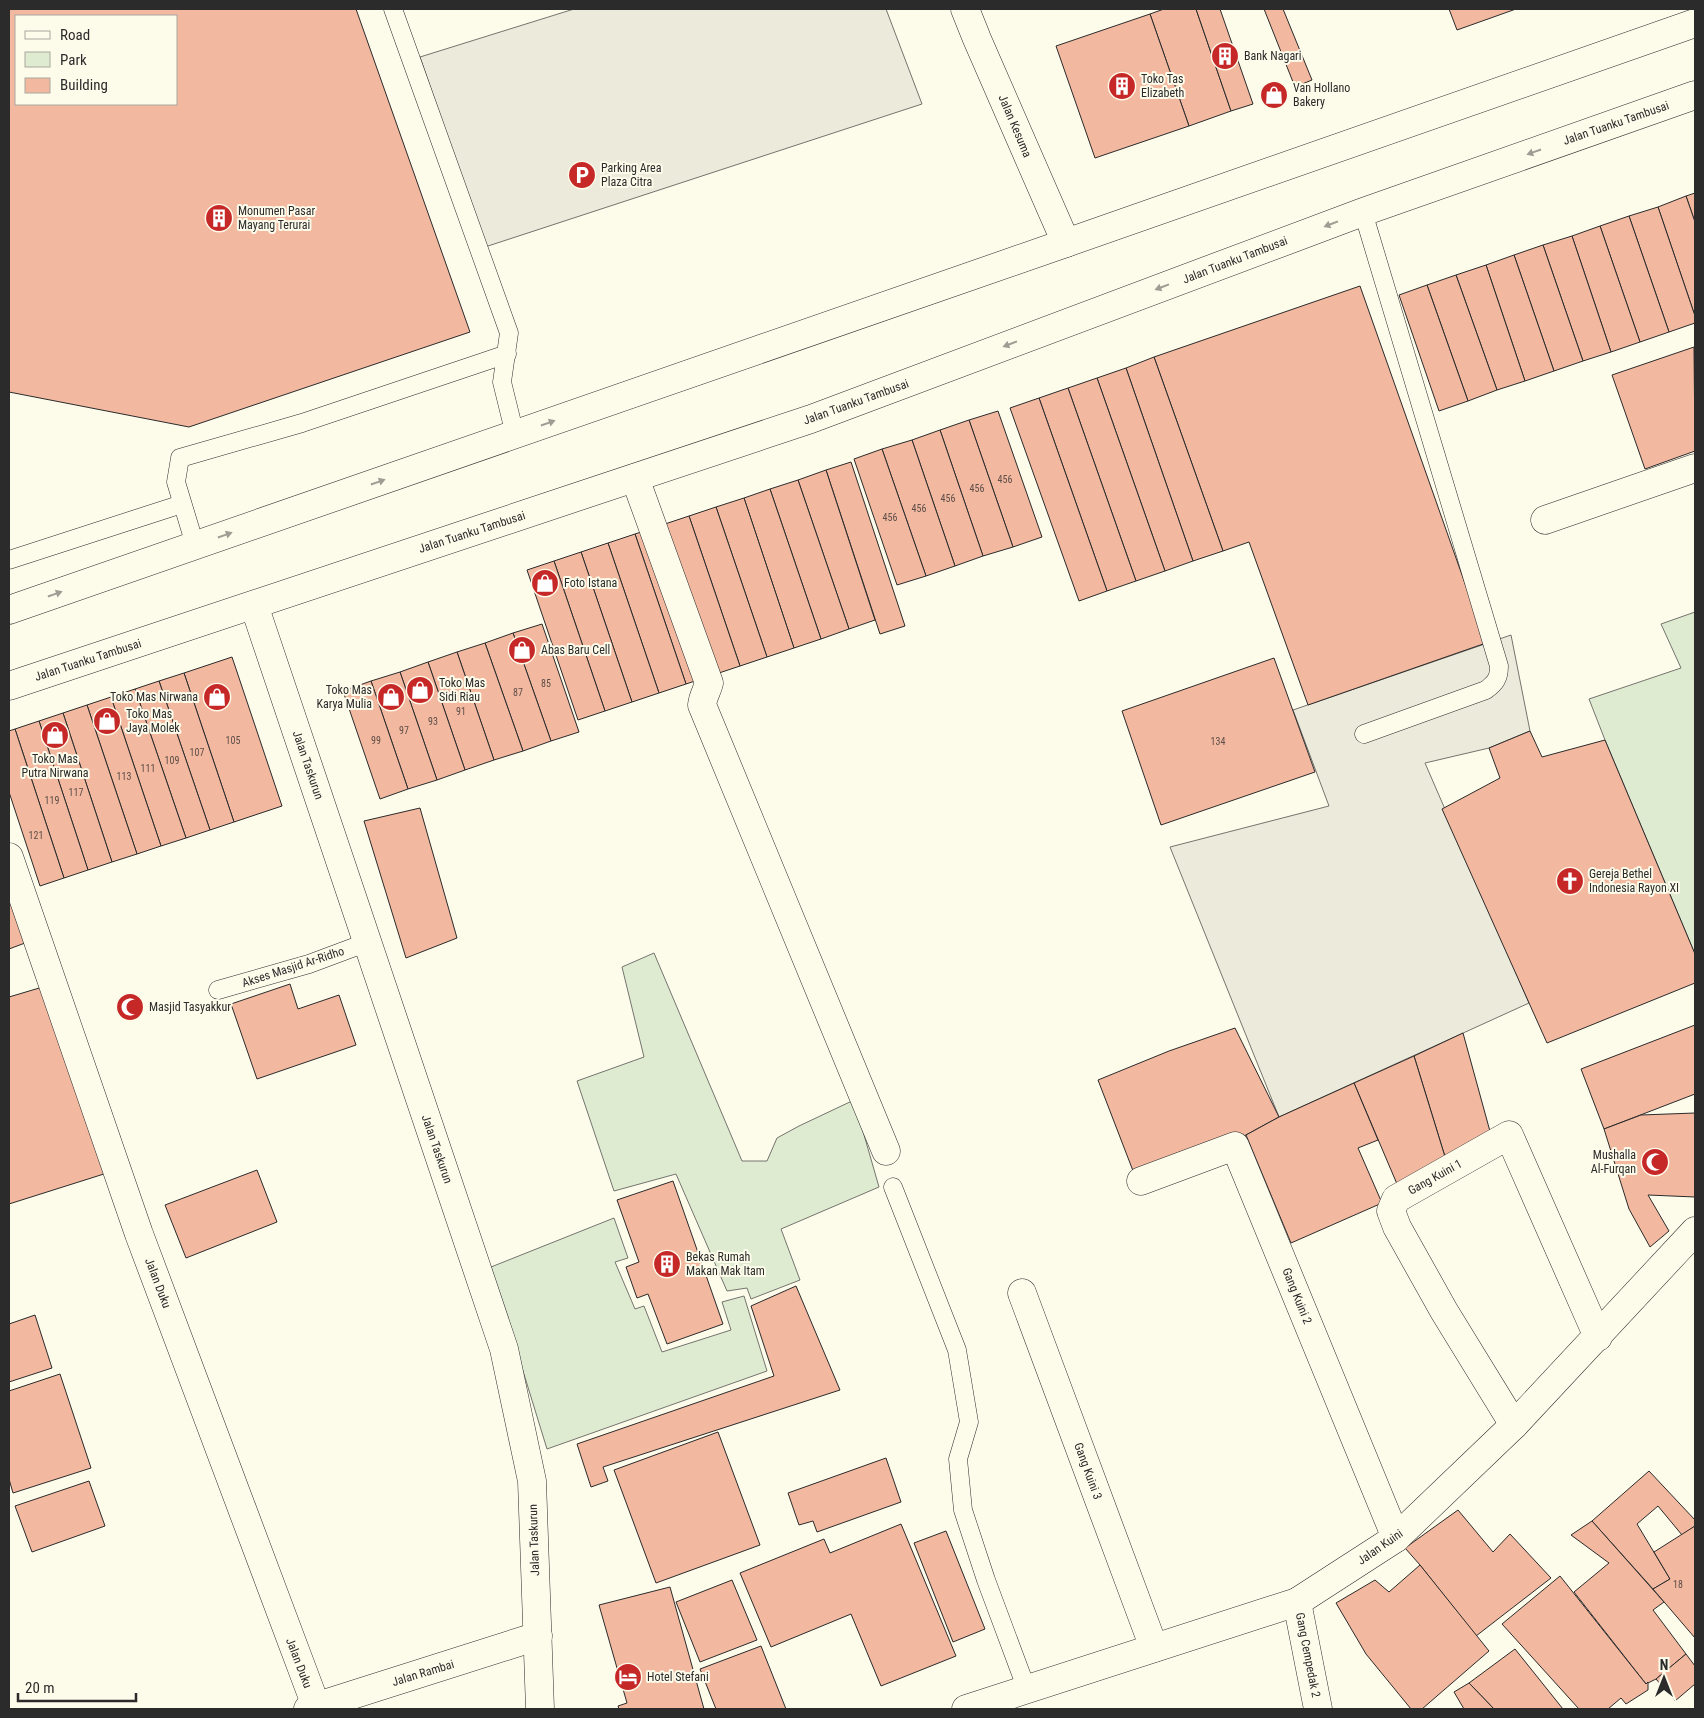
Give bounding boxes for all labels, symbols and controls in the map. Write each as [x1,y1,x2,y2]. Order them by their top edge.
legend [15,15,178,105]
text: Road [60,26,90,44]
building icon: Bank Nagari [1210,41,1240,71]
place label: Bank Nagari [1244,49,1302,63]
text: Park [60,51,87,69]
building icon: Toko Tas Elizabeth [1107,71,1137,101]
place label: Toko Tas Elizabeth [1141,72,1185,100]
text: Building [60,76,108,94]
shop icon: Van Hollano Bakery [1259,80,1289,110]
place label: Van Hollano Bakery [1293,81,1350,109]
street label: Jalan Kesuma [996,93,1035,160]
street label: Jalan Tuanku Tambusai [1561,98,1671,148]
one-way arrow [1526,149,1541,156]
parking icon: Parking Area Plaza Citra [567,160,597,190]
place label: Parking Area Plaza Citra [601,161,662,189]
building icon: Monumen Pasar Mayang Terurai [204,203,234,233]
place label: Monumen Pasar Mayang Terurai [238,204,315,232]
one-way arrow [1323,220,1338,228]
street label: Jalan Tuanku Tambusai [1181,234,1289,286]
one-way arrow [1155,284,1170,291]
one-way arrow [1003,341,1018,348]
street label: Jalan Tuanku Tambusai [801,376,911,428]
one-way arrow [541,419,556,426]
house number: 456 [998,474,1012,485]
one-way arrow [371,478,386,485]
house number: 456 [970,483,984,494]
house number: 456 [941,493,955,504]
house number: 456 [912,503,926,514]
street label: Jalan Tuanku Tambusai [417,508,527,556]
house number: 456 [883,512,897,523]
one-way arrow [218,531,233,539]
shop icon: Foto Istana [530,568,560,598]
place label: Foto Istana [564,576,617,590]
one-way arrow [48,590,63,598]
shop icon: Abas Baru Cell [507,635,537,665]
street label: Jalan Tuanku Tambusai [33,636,143,684]
place label: Abas Baru Cell [541,643,610,657]
shop icon: Toko Mas Sidi Riau [405,675,435,705]
place label: Toko Mas Sidi Riau [439,676,485,704]
house number: 85 [541,678,551,689]
shop icon: Toko Mas Nirwana [202,682,232,712]
shop icon: Toko Mas Karya Mulia [376,682,406,712]
place label: Toko Mas Karya Mulia [316,683,372,711]
house number: 87 [513,687,523,698]
place label: Toko Mas Nirwana [110,690,198,704]
shop icon: Toko Mas Jaya Molek [92,706,122,736]
house number: 91 [456,706,466,717]
place label: Toko Mas Jaya Molek [126,707,180,735]
house number: 93 [428,716,438,727]
shop icon: Toko Mas Putra Nirwana [40,720,70,750]
house number: 97 [399,725,409,736]
street label: Jalan Taskurun [290,729,326,801]
house number: 105 [226,735,240,746]
house number: 99 [371,735,381,746]
house number: 134 [1211,736,1225,747]
house number: 107 [190,747,204,758]
place label: Toko Mas Putra Nirwana [22,752,89,780]
house number: 109 [165,755,179,766]
house number: 111 [141,763,155,774]
house number: 113 [117,771,131,782]
house number: 117 [69,787,83,798]
house number: 119 [45,795,59,806]
house number: 121 [29,830,43,841]
church icon: Gereja Bethel Indonesia Rayon XI [1555,866,1585,896]
place label: Gereja Bethel Indonesia Rayon XI [1589,867,1679,895]
street label: Akses Masjid Ar-Ridho [240,944,346,990]
mosque icon: Masjid Tasyakkur [115,992,145,1022]
place label: Masjid Tasyakkur [149,1000,231,1014]
street label: Jalan Taskurun [419,1113,455,1185]
mosque icon: Mushalla Al-Furqan [1640,1147,1670,1177]
place label: Mushalla Al-Furqan [1591,1148,1636,1176]
street label: Gang Kuini 1 [1406,1156,1464,1198]
building icon: Bekas Rumah Makan Mak Itam [652,1249,682,1279]
place label: Bekas Rumah Makan Mak Itam [686,1250,765,1278]
street label: Jalan Duku [142,1256,174,1310]
street label: Gang Kuini 2 [1279,1266,1315,1326]
street label: Gang Kuini 3 [1071,1441,1105,1501]
street label: Jalan Taskurun [526,1504,542,1576]
street label: Jalan Kuini [1355,1526,1405,1568]
house number: 18 [1673,1579,1683,1590]
street label: Gang Cempedak 2 [1293,1611,1323,1699]
street label: Jalan Duku [283,1636,315,1690]
north arrow [1639,1653,1689,1703]
street label: Jalan Rambai [390,1657,456,1689]
text: N [1660,1657,1668,1673]
hotel icon: Hotel Stefani [613,1662,643,1692]
scale bar [18,1670,135,1702]
place label: Hotel Stefani [647,1670,709,1684]
text: 20 m [25,1679,55,1697]

